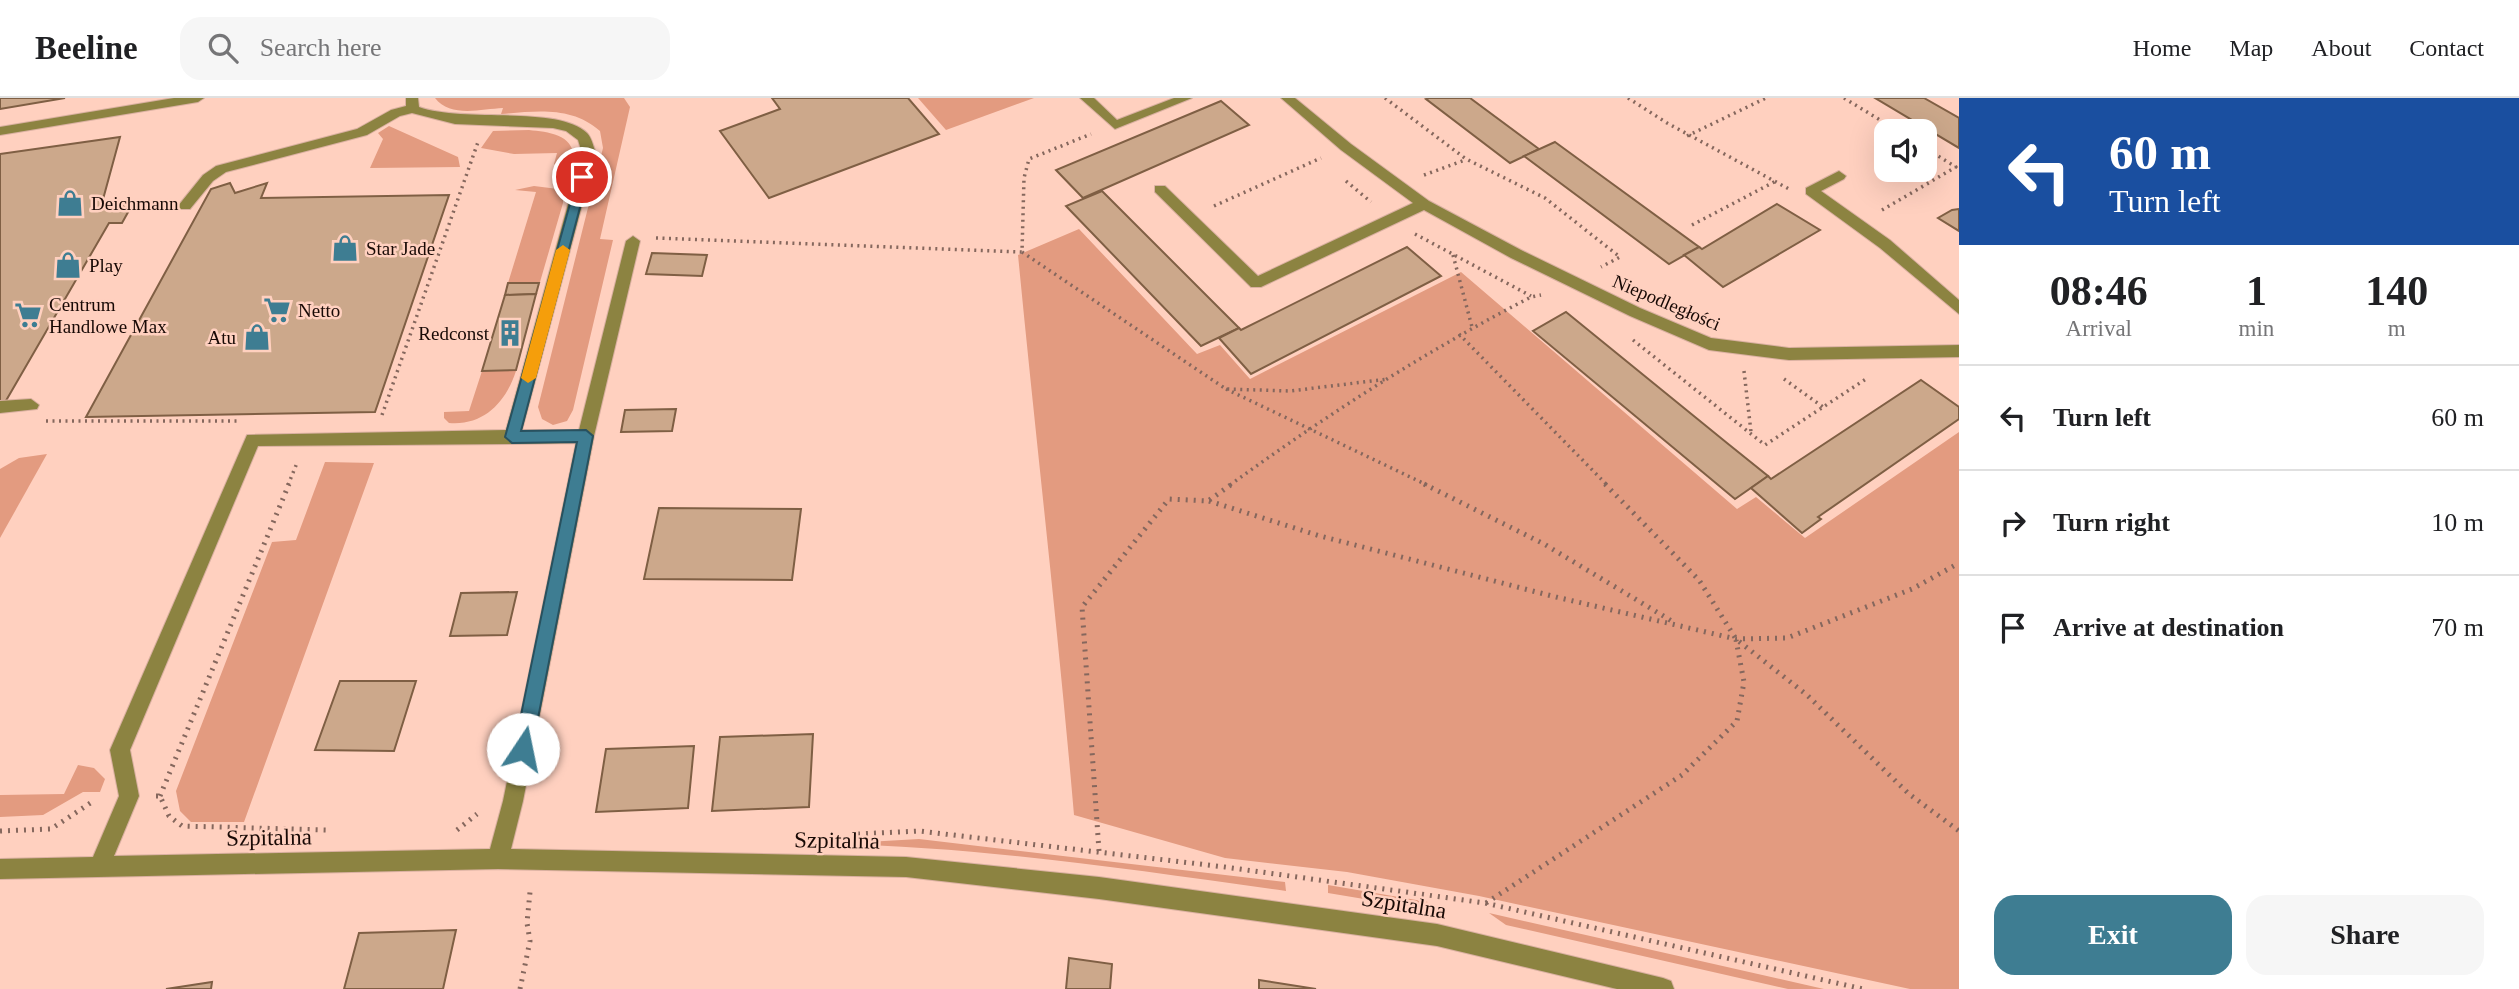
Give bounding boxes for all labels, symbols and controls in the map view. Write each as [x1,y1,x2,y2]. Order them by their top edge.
search box [180,17,670,80]
icon: search [204,29,242,67]
text: Beeline [35,30,138,66]
text: Search here [260,33,382,62]
text: Home [2133,35,2191,61]
text: Map [2229,35,2273,61]
text: About [2311,35,2371,61]
text: Contact [2409,35,2484,61]
map controls [1874,119,1937,182]
button: sound [1874,119,1937,182]
text: 60 m [2109,125,2211,180]
icon: left [1994,126,2085,217]
pin [552,147,612,207]
icon: arrive [563,158,601,196]
text: Turn left [2109,183,2221,219]
shop icon: Deichmann [55,188,85,218]
place label: Deichmann [91,193,179,214]
shop icon: Star Jade [330,233,360,263]
place label: Star Jade [366,238,435,259]
shop icon: Play [53,250,83,280]
place label: Play [89,255,123,276]
text: 08:46 [2050,268,2148,314]
text: 1 [2246,268,2267,314]
text: 140 [2365,268,2428,314]
street label: Niepodległości [1610,270,1724,335]
place label: Centrum Handlowe Max [49,294,167,337]
supermarket icon: Netto [262,295,292,325]
supermarket icon: Centrum Handlowe Max [13,300,43,330]
place label: Netto [298,300,340,321]
text: Arrival [2066,316,2132,341]
text: min [2239,316,2274,341]
text: m [2388,316,2406,341]
building icon: Redconst [495,318,525,348]
shop icon: Atu [242,322,272,352]
place label: Redconst [418,323,490,344]
place label: Atu [208,327,237,348]
icon: left [1994,399,2032,437]
text: Turn left [2053,403,2151,432]
text: 60 m [2431,403,2484,432]
icon: right [1994,504,2032,542]
text: Turn right [2053,508,2170,537]
text: 10 m [2431,508,2484,537]
icon: arrive [1994,609,2032,647]
text: Arrive at destination [2053,613,2284,642]
text: 70 m [2431,613,2484,642]
position arrow [486,712,560,786]
street label: Szpitalna [226,824,312,851]
street label: Szpitalna [794,827,880,854]
street label: Szpitalna [1360,885,1448,924]
button: Exit [1994,895,2232,975]
button: Share [2246,895,2484,975]

